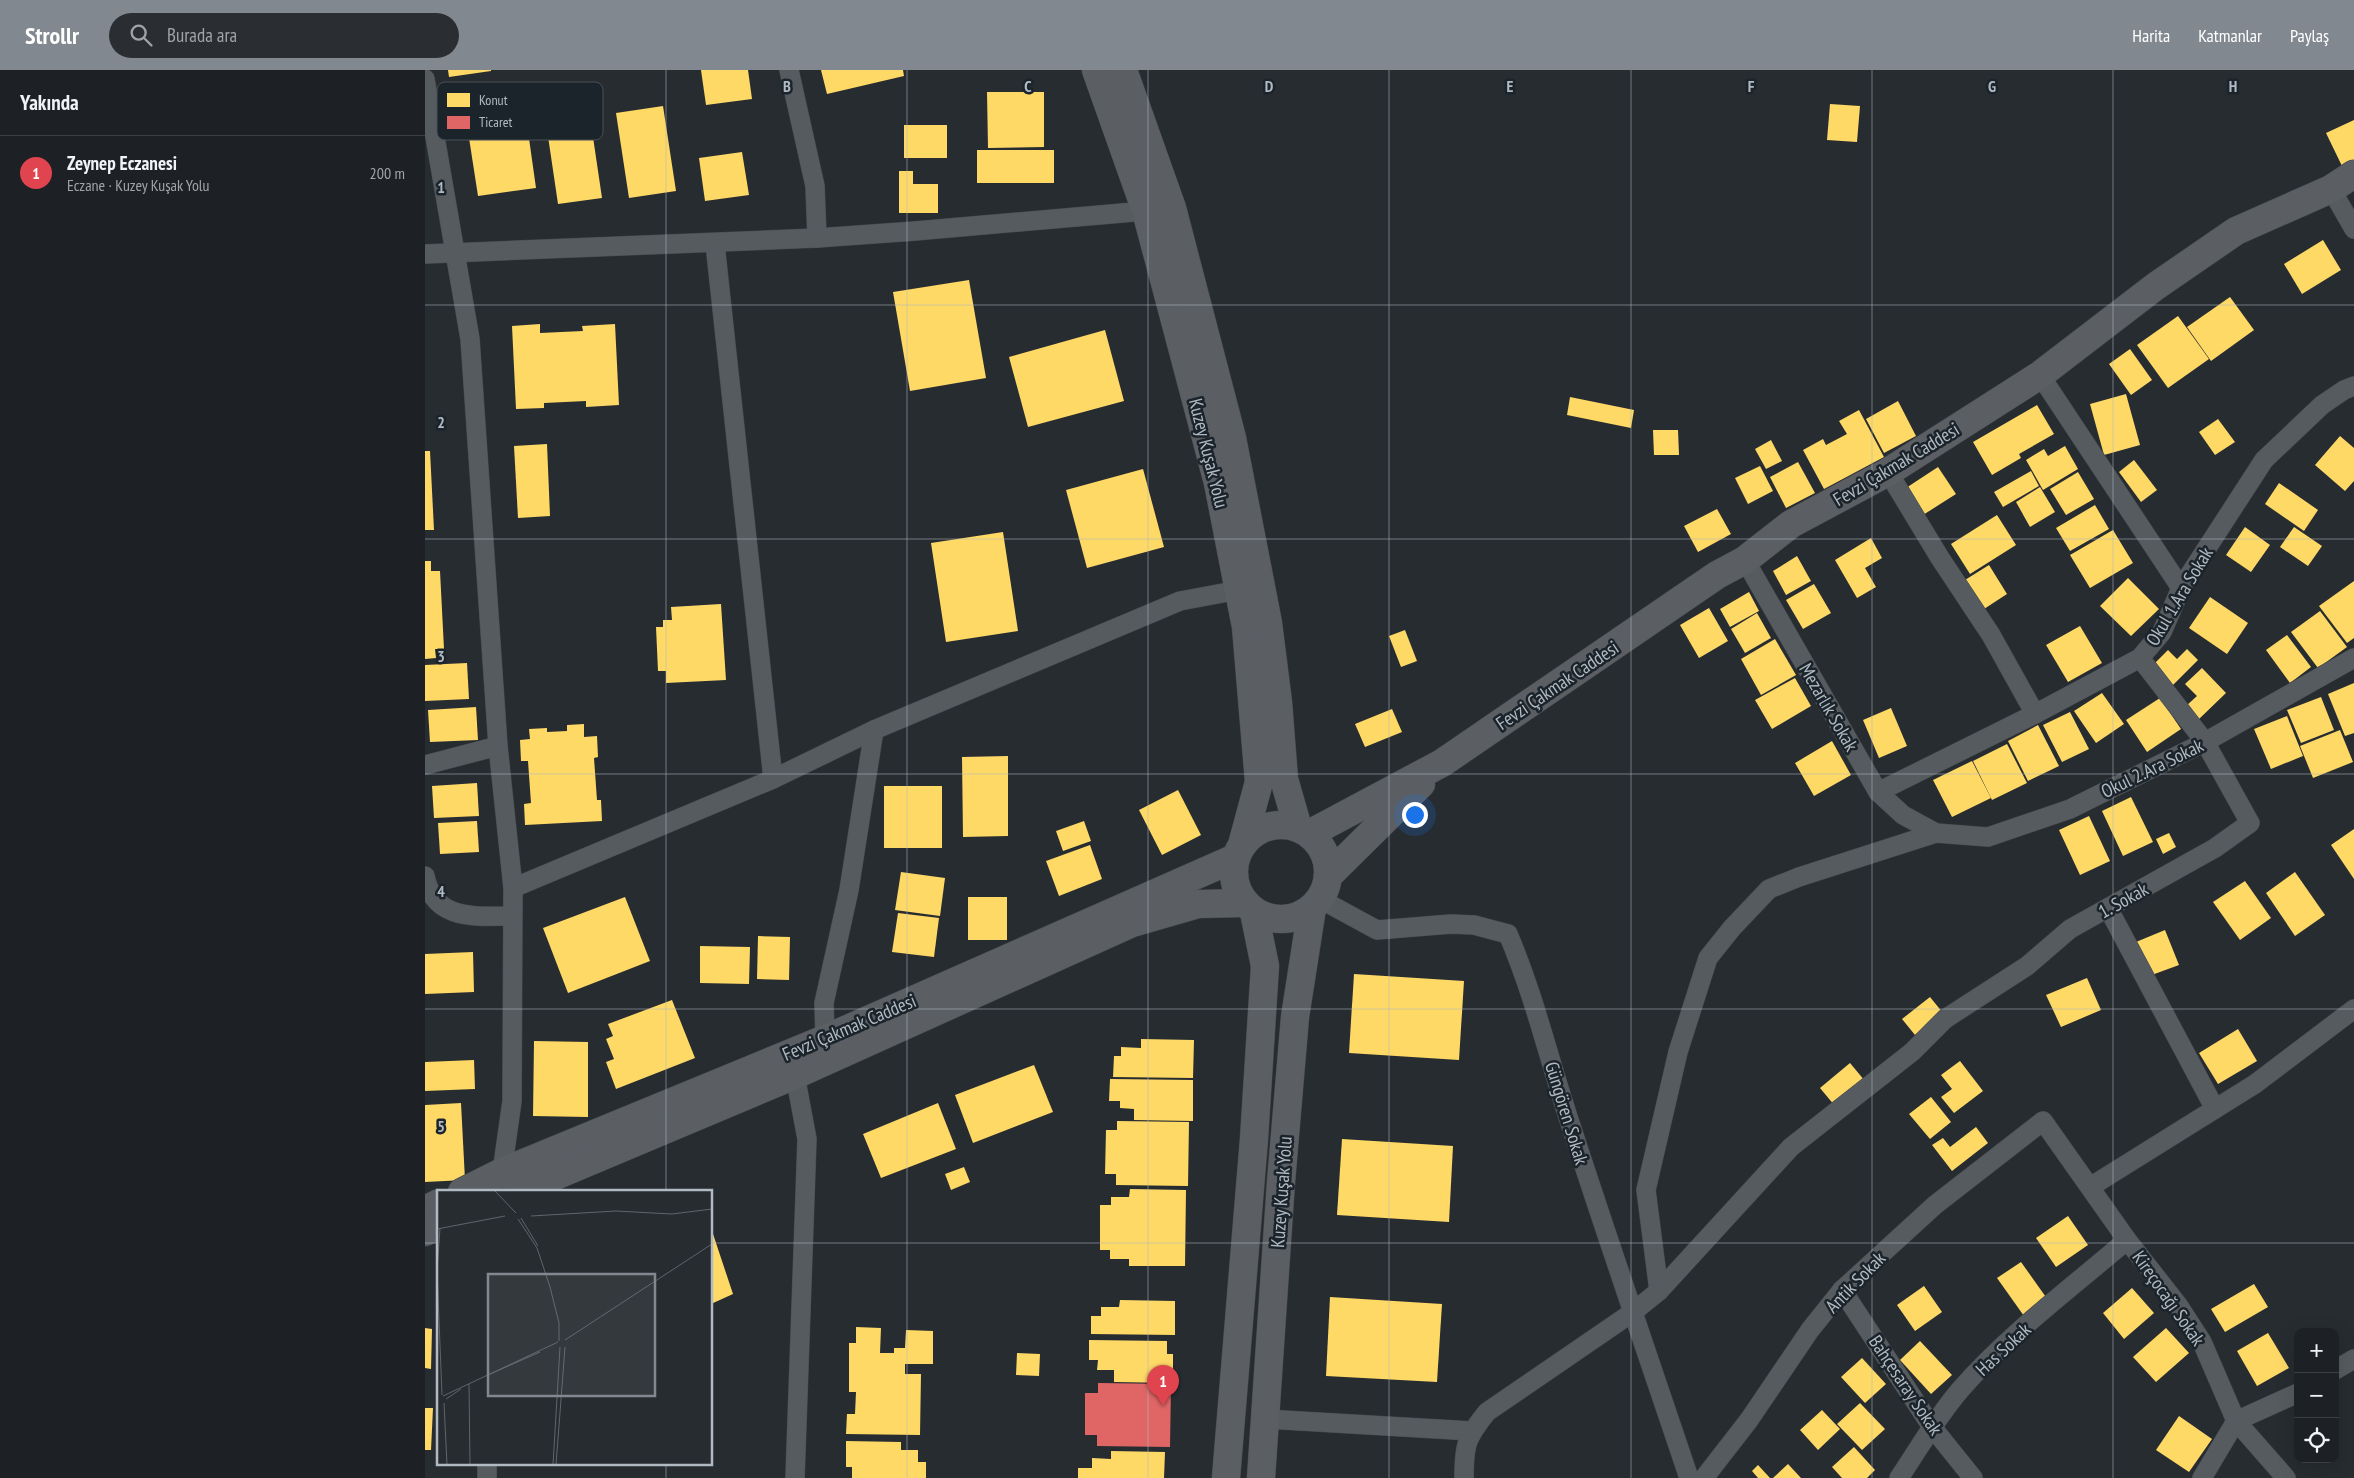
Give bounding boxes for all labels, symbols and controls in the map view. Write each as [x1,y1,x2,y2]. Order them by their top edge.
search box [109,13,459,58]
text: Strollr [25,20,79,51]
icon: search [127,21,155,49]
text: Burada ara [167,23,237,47]
text: Harita [2132,24,2170,47]
text: Katmanlar [2198,24,2262,47]
text: Paylaş [2290,24,2329,47]
text: B [783,76,791,96]
text: C [1024,76,1032,96]
text: D [1265,76,1274,96]
text: E [1507,76,1514,96]
text: F [1748,76,1755,96]
text: G [1988,76,1996,96]
text: H [2229,76,2237,96]
legend [437,82,603,140]
text: Yakında [20,89,79,116]
text: Konut [479,91,508,109]
text: Ticaret [479,113,512,131]
text: Zeynep Eczanesi [67,151,177,175]
text: 1 [32,163,40,183]
text: 200 m [370,163,405,183]
text: Eczane · Kuzey Kuşak Yolu [67,175,210,195]
text: 1 [437,177,445,197]
street label: Kuzey Kuşak Yolu [1184,396,1234,510]
text: 2 [437,412,445,432]
street label: Fevzi Çakmak Caddesi [1829,417,1963,511]
street label: Okul 1.Ara Sokak [2140,542,2218,650]
street label: Fevzi Çakmak Caddesi [1491,635,1623,735]
text: 3 [437,646,445,666]
street label: Mezarlık Sokak [1794,659,1864,756]
street label: Okul 2.Ara Sokak [2097,733,2208,803]
your location [1402,802,1428,828]
street label: 1. Sokak [2094,876,2153,923]
text: 4 [437,881,445,901]
street label: Fevzi Çakmak Caddesi [779,988,919,1066]
street label: Güngören Sokak [1540,1059,1594,1168]
text: 5 [437,1116,445,1136]
street label: Kuzey Kuşak Yolu [1265,1135,1297,1249]
inset map [437,1190,713,1466]
street label: Antik Sokak [1820,1246,1891,1318]
street label: Kireçocağı Sokak [2127,1246,2211,1351]
street label: Has Sokak [1970,1317,2036,1381]
map controls [2294,1328,2339,1463]
button: + [2294,1328,2339,1373]
street label: Bahçesaray Sokak [1864,1330,1949,1440]
pin: 1 [1147,1365,1179,1406]
button: − [2294,1373,2339,1418]
button: locate [2294,1418,2339,1463]

